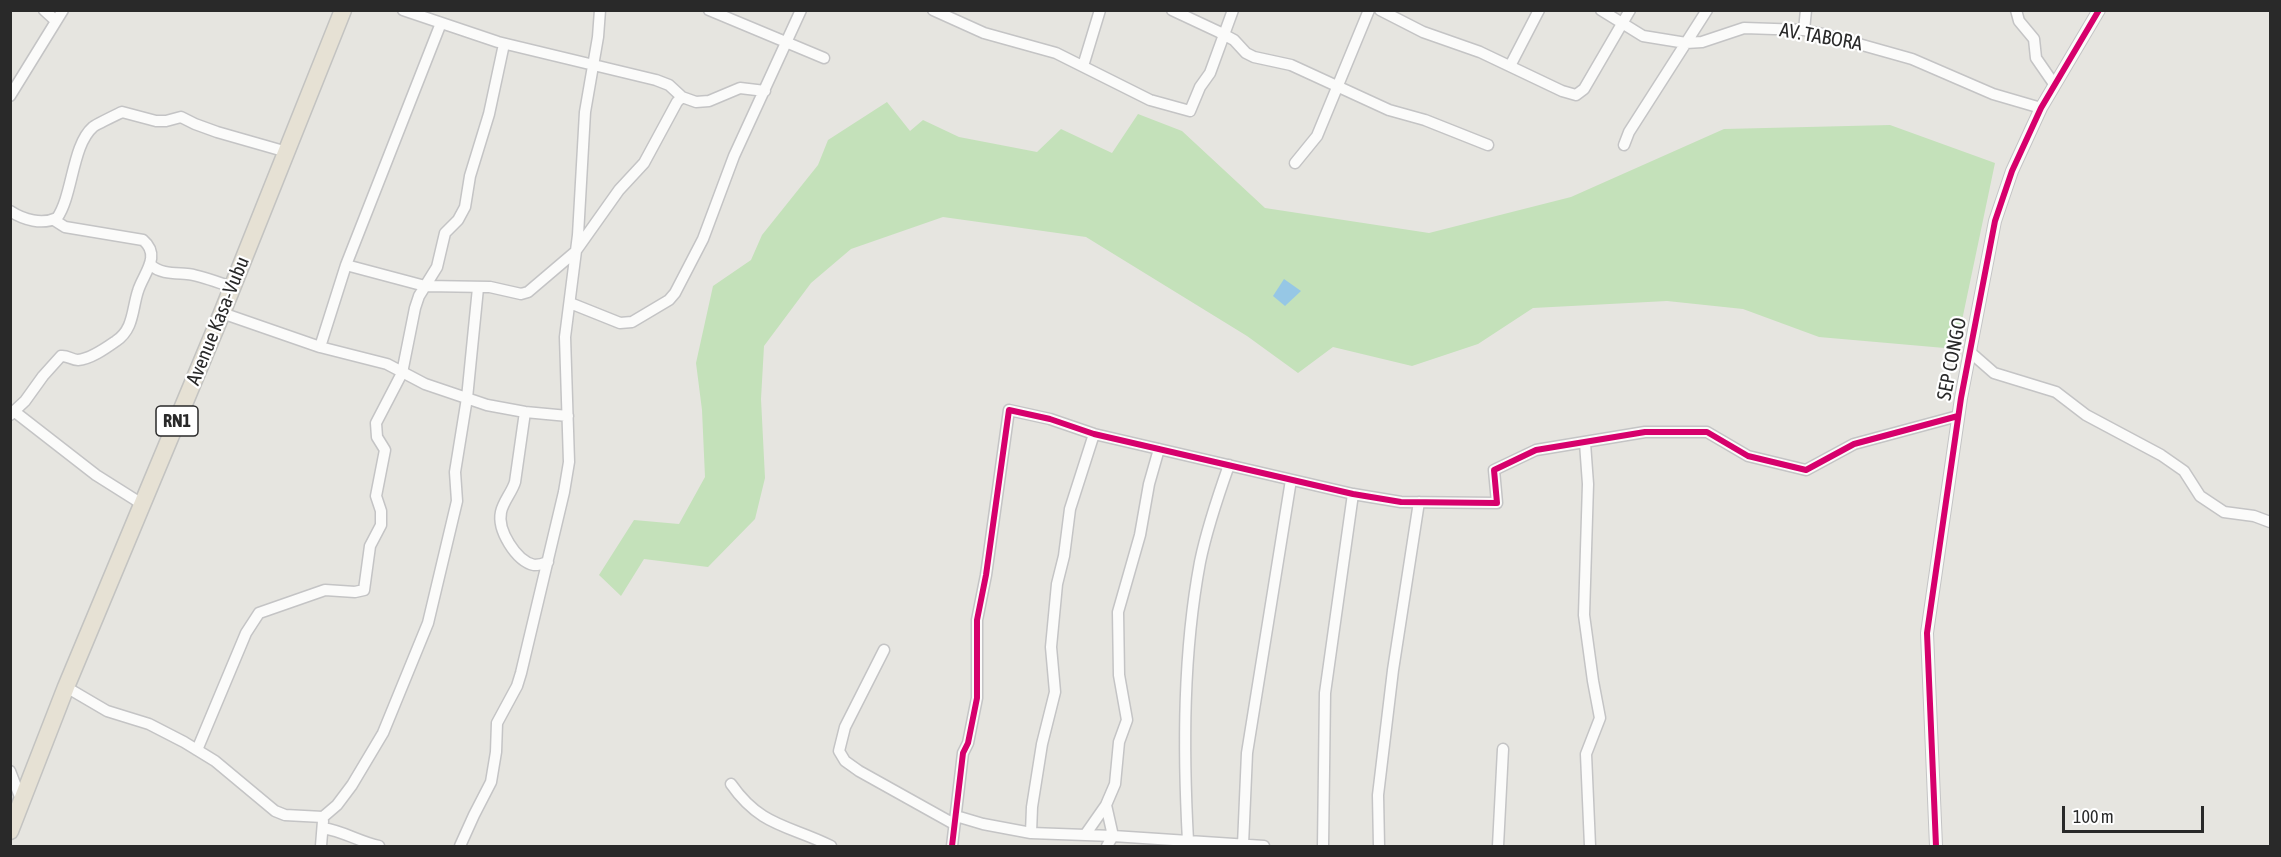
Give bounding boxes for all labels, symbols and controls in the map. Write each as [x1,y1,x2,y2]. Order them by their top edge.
street label: AV. TABORA [1778,18,1864,56]
street label: Avenue Kasa-Vubu [181,253,255,389]
street label: SEP CONGO [1932,316,1972,402]
road number: RN1 [156,406,198,436]
scale bar [2065,794,2208,832]
text: 100 m [2073,806,2114,827]

